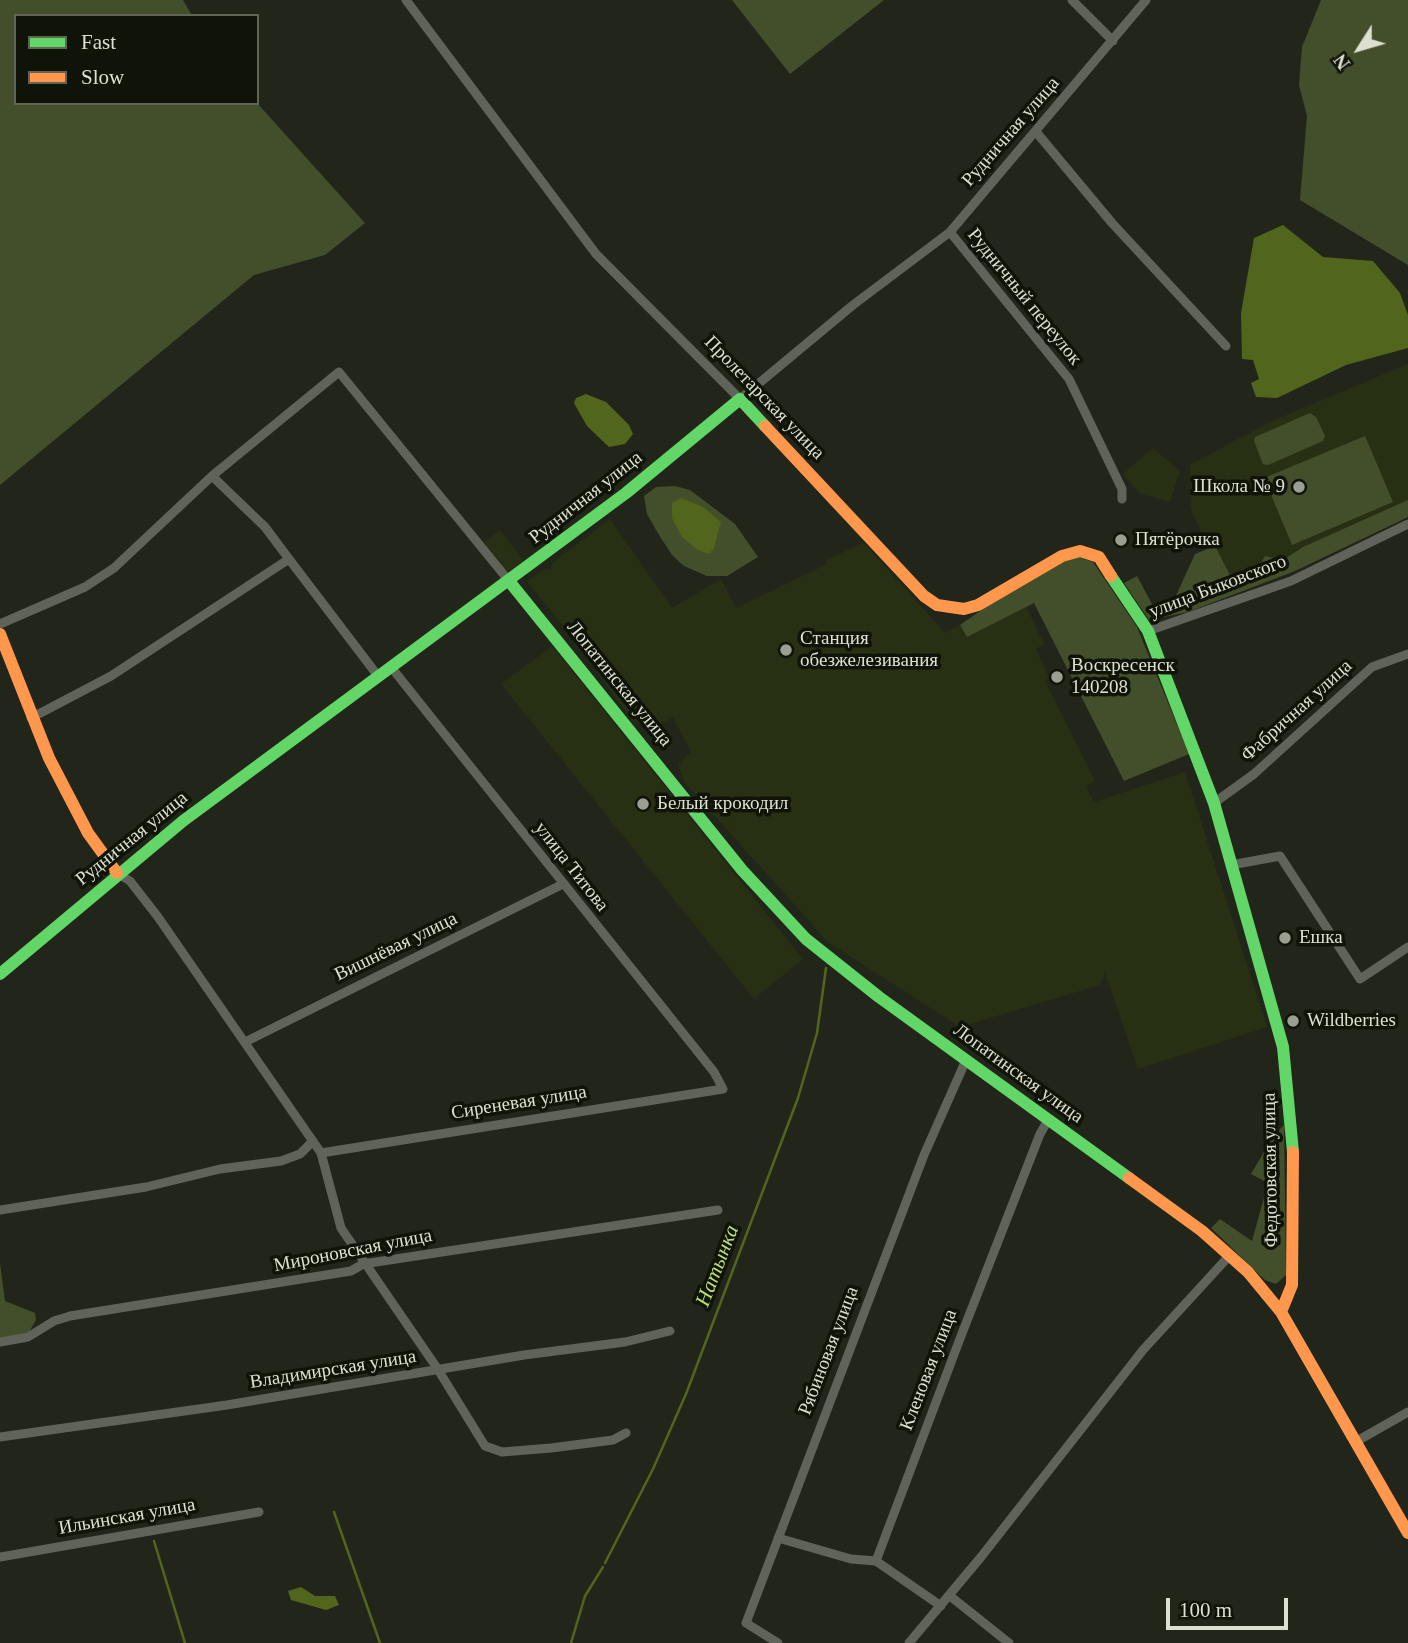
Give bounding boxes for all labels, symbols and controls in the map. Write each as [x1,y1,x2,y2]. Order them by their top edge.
legend [14,14,259,105]
north arrow [1324,14,1394,84]
text: Fast [81,30,116,54]
text: N [1329,50,1354,74]
text: Slow [81,65,124,89]
street label: Рудничная улица [957,73,1065,191]
street label: Рудничный переулок [962,224,1086,370]
street label: Пролетарская улица [699,331,829,465]
street label: Рудничная улица [525,447,647,549]
place label: Школа № 9 [1193,476,1285,498]
marker: Школа № 9 [1291,479,1307,495]
place label: Пятёрочка [1135,529,1220,551]
marker: Пятёрочка [1113,532,1129,548]
street label: улица Быковского [1146,550,1290,624]
street label: Лопатинская улица [561,617,677,751]
place label: Станция обезжелезивания [800,628,938,672]
marker: Станция обезжелезивания [778,642,794,658]
place label: Воскресенск 140208 [1071,655,1175,699]
street label: Фабричная улица [1237,655,1357,767]
marker: Воскресенск 140208 [1049,669,1065,685]
street label: Рудничная улица [71,787,193,891]
place label: Белый крокодил [657,793,788,815]
marker: Белый крокодил [635,796,651,812]
street label: улица Титова [529,818,613,916]
street label: Вишнёвая улица [331,907,461,987]
place label: Ешка [1299,927,1343,949]
marker: Ешка [1277,930,1293,946]
place label: Wildberries [1307,1010,1396,1032]
marker: Wildberries [1285,1013,1301,1029]
street label: Лопатинская улица [949,1019,1087,1129]
street label: Сиреневая улица [450,1081,588,1125]
street label: Федотовская улица [1258,1092,1284,1248]
water label: Натынка [691,1222,745,1310]
street label: Мироновская улица [272,1224,434,1278]
street label: Рябиновая улица [794,1284,864,1418]
street label: Кленовая улица [895,1306,963,1434]
street label: Владимирская улица [248,1346,418,1394]
street label: Ильинская улица [57,1494,197,1540]
scale bar [1170,1584,1292,1628]
text: 100 m [1179,1598,1232,1622]

